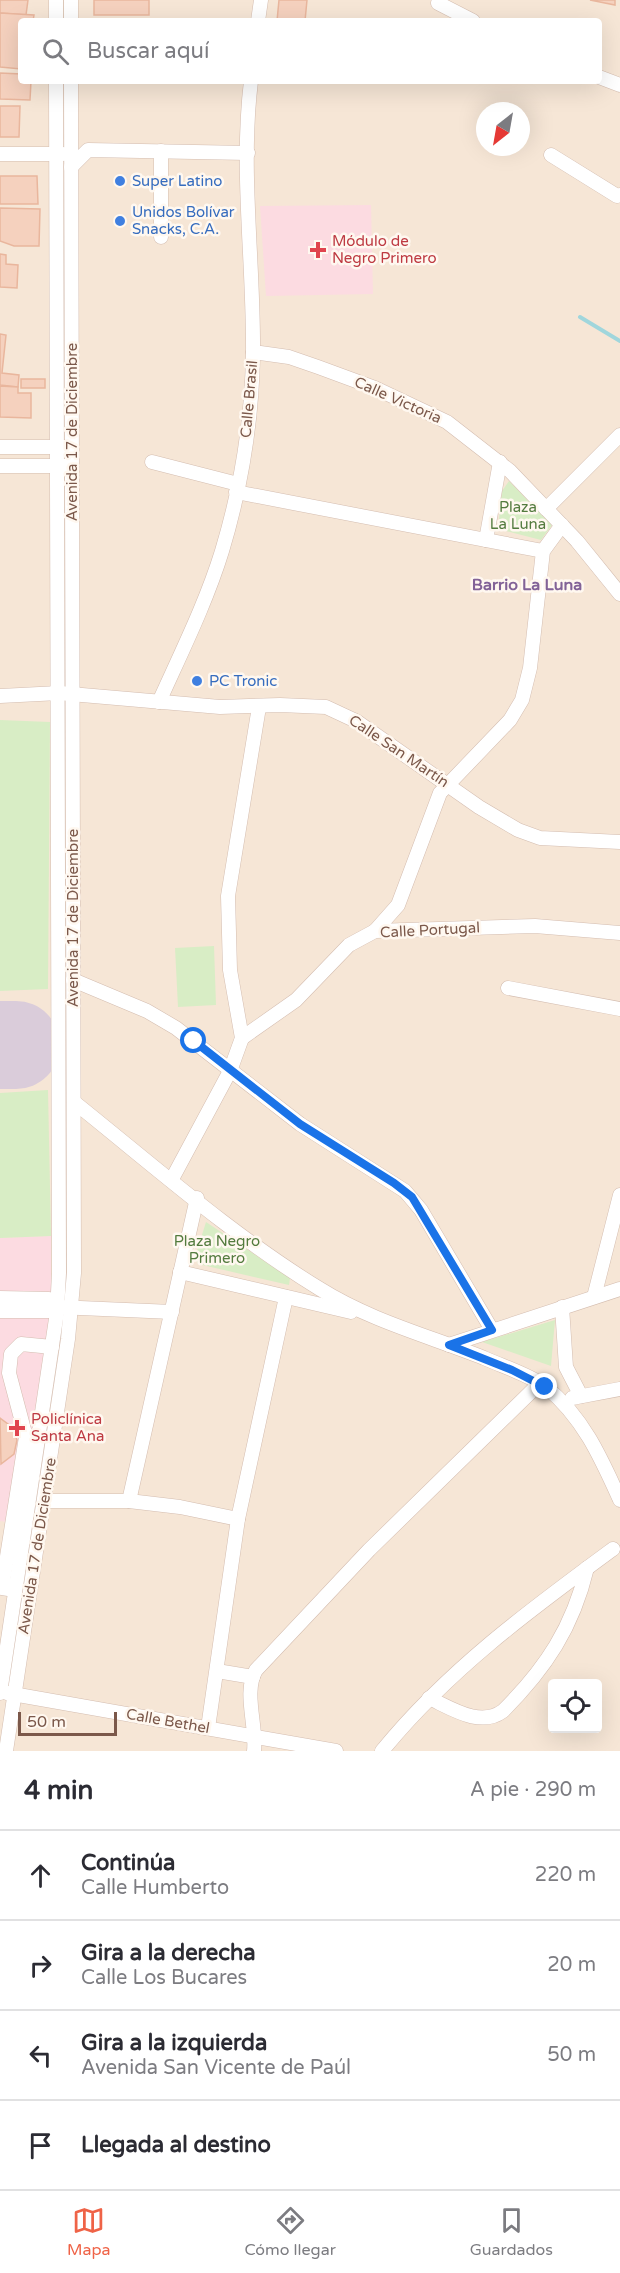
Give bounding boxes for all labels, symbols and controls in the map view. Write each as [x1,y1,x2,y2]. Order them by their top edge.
search box [18,18,602,84]
icon: search [39,35,72,68]
text: Buscar aquí [87,38,209,64]
north arrow [476,102,530,156]
place label: Super Latino [132,172,222,190]
marker: Super Latino [113,174,127,188]
place label: Unidos Bolívar Snacks, C.A. [132,203,235,238]
marker: Unidos Bolívar Snacks, C.A. [113,214,127,228]
place label: Módulo de Negro Primero [332,232,437,267]
marker: Módulo de Negro Primero [309,241,327,259]
street label: Avenida 17 de Diciembre [63,343,81,521]
street label: Calle Brasil [237,359,261,439]
street label: Calle Victoria [352,373,444,427]
park label: Plaza La Luna [490,498,546,533]
district label: Barrio La Luna [472,575,582,595]
place label: PC Tronic [209,672,277,690]
marker: PC Tronic [190,674,204,688]
street label: Calle San Martín [346,711,452,791]
street label: Avenida 17 de Diciembre [64,829,82,1007]
street label: Calle Portugal [380,918,480,942]
route start [180,1027,206,1053]
park label: Plaza Negro Primero [174,1232,260,1267]
route end [531,1373,557,1399]
place label: Policlínica Santa Ana [31,1410,104,1445]
marker: Policlínica Santa Ana [8,1419,26,1437]
street label: Avenida 17 de Diciembre [14,1456,60,1636]
map controls [548,1679,602,1733]
button: locate [548,1679,602,1733]
street label: Calle Bethel [125,1705,211,1737]
scale bar [18,1709,117,1736]
text: 50 m [27,1712,66,1732]
text: 4 min [24,1775,93,1806]
text: A pie · 290 m [470,1778,596,1802]
text: Continúa [81,1850,175,1876]
icon: ahead [24,1859,57,1892]
text: 220 m [535,1863,596,1887]
text: Calle Humberto [81,1876,229,1900]
text: Gira a la derecha [81,1940,256,1966]
icon: right [24,1949,57,1982]
text: 20 m [547,1953,596,1977]
text: Calle Los Bucares [81,1966,247,1990]
text: Gira a la izquierda [81,2030,267,2056]
icon: left [24,2039,57,2072]
text: 50 m [547,2043,596,2067]
text: Avenida San Vicente de Paúl [81,2056,351,2080]
icon: arrive [24,2129,57,2162]
text: Llegada al destino [81,2132,271,2158]
tab: Mapa [67,2204,110,2260]
tab: Cómo llegar [244,2204,336,2260]
tab: Guardados [470,2204,553,2260]

